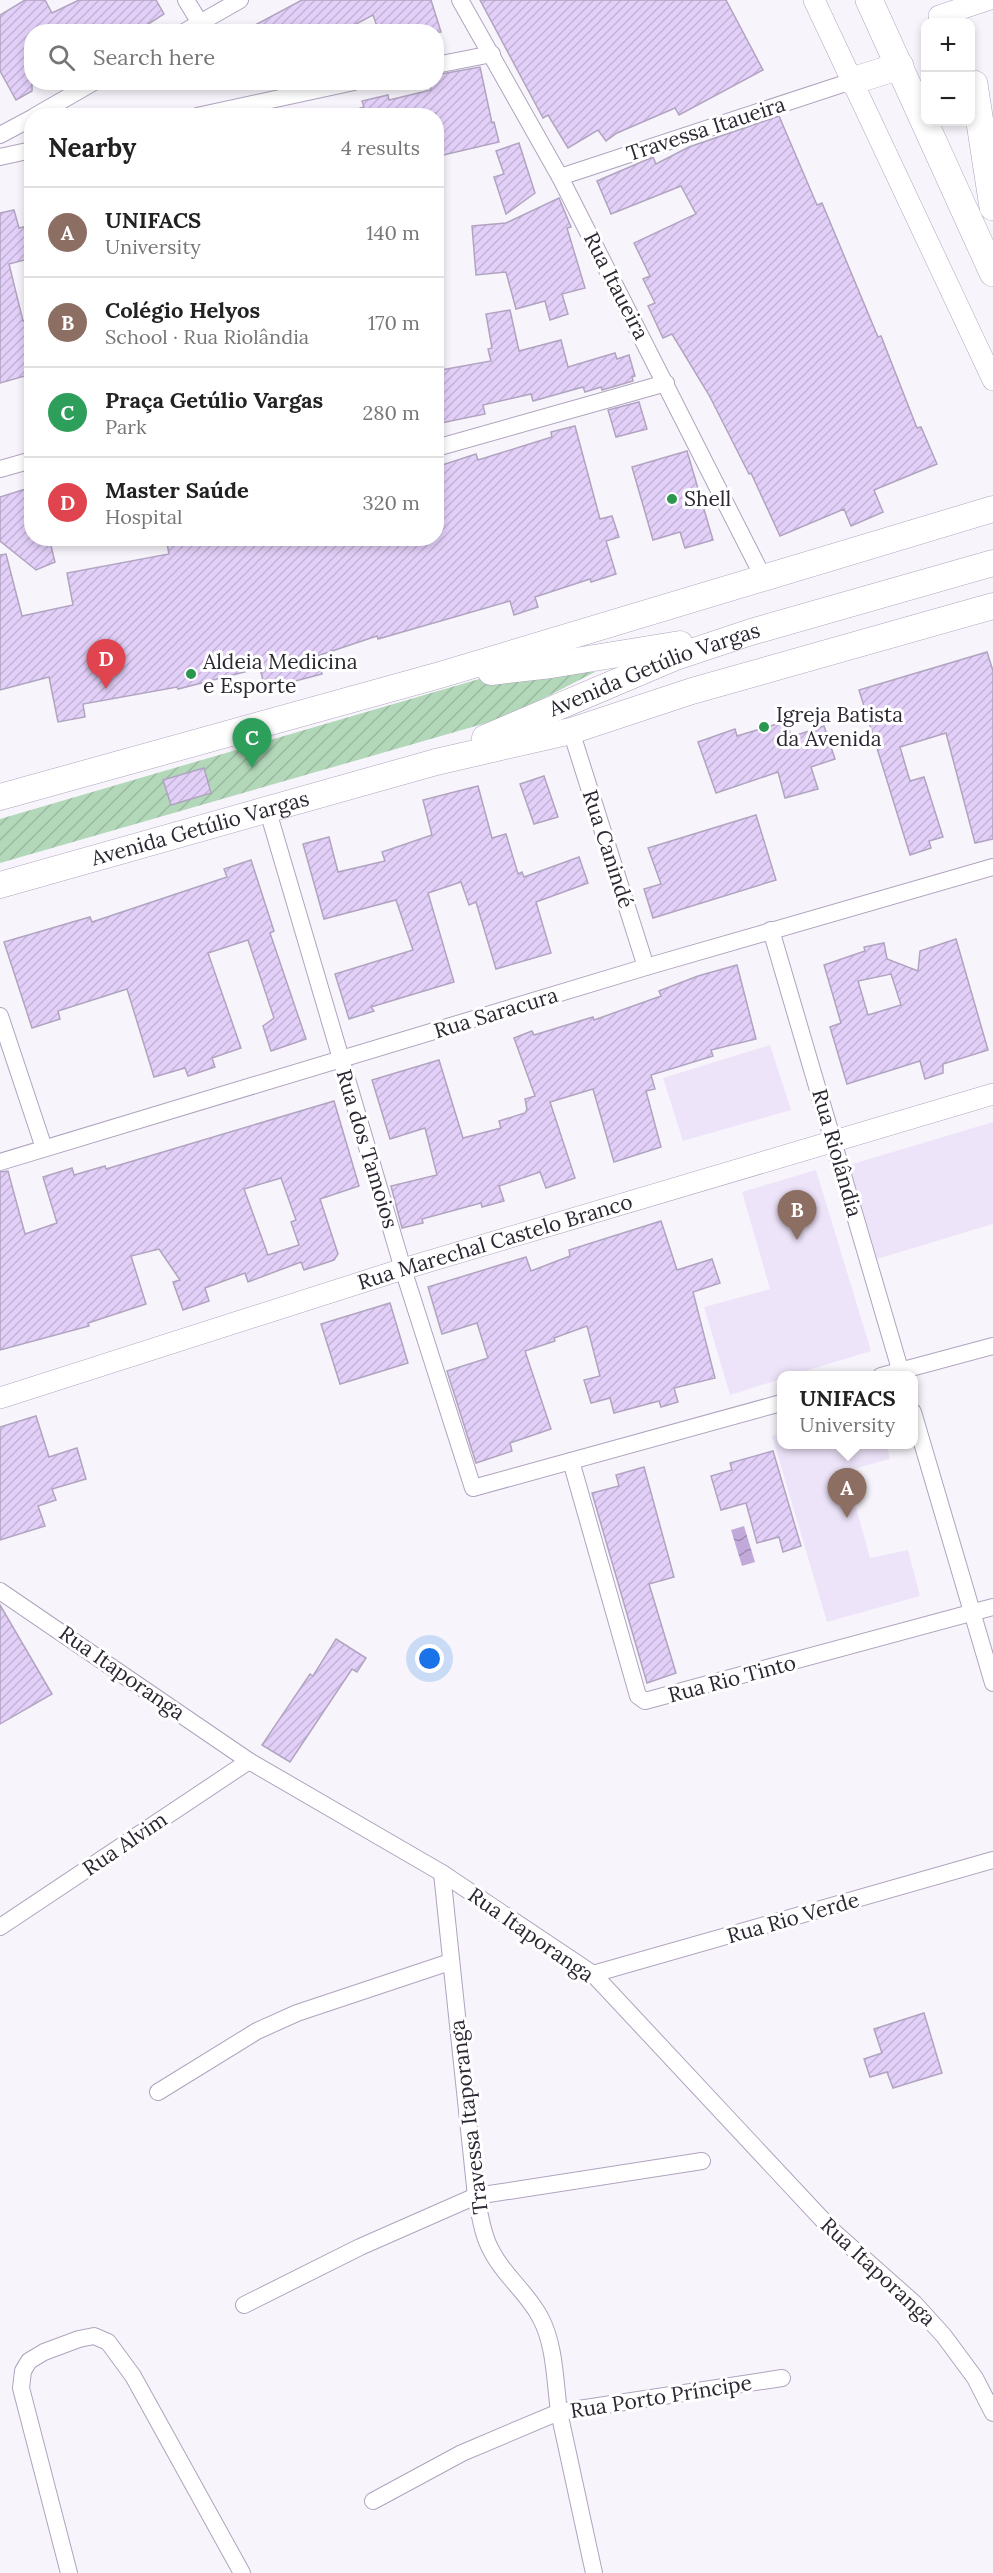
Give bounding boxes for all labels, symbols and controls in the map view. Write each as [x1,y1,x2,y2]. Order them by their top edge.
map controls [921,18,975,126]
button: + [921,18,975,72]
search box [24,24,444,90]
icon: search [45,41,78,74]
text: Search here [93,43,215,71]
button: − [921,72,975,126]
street label: Travessa Itaueira [623,90,789,167]
text: Nearby [48,131,136,164]
text: 4 results [341,135,420,160]
text: UNIFACS [105,206,201,234]
text: A [61,220,74,245]
text: 140 m [366,220,420,245]
street label: Rua Itaueira [578,227,655,344]
text: University [105,234,201,259]
text: Colégio Helyos [105,296,260,324]
text: B [61,310,74,335]
text: 170 m [368,310,420,335]
text: School · Rua Riolândia [105,324,309,349]
text: Praça Getúlio Vargas [105,386,323,414]
text: C [61,400,74,425]
text: 280 m [362,400,420,425]
text: Park [105,414,147,439]
text: Master Saúde [105,476,249,504]
place label: Shell [684,485,731,512]
text: D [60,490,75,515]
text: 320 m [363,490,420,515]
marker: Shell [665,492,679,506]
text: Hospital [105,504,183,529]
street label: Avenida Getúlio Vargas [544,616,763,723]
pin: D [86,640,126,689]
place label: Aldeia Medicina e Esporte [202,648,358,699]
marker: Aldeia Medicina e Esporte [184,667,198,681]
place label: Igreja Batista da Avenida [776,701,903,752]
pin: C [232,718,272,768]
marker: Igreja Batista da Avenida [757,720,771,734]
street label: Avenida Getúlio Vargas [87,785,312,872]
street label: Rua Canindé [577,786,640,911]
street label: Rua Saracura [431,981,561,1044]
street label: Rua dos Tamoios [330,1066,404,1232]
street label: Rua Riolândia [806,1086,869,1220]
street label: Rua Marechal Castelo Branco [354,1188,635,1296]
pin: B [778,1190,816,1240]
popup [777,1371,918,1449]
text: UNIFACS [799,1384,896,1412]
text: University [799,1412,895,1437]
pin: A [828,1468,866,1518]
street label: Rua Itaporanga [54,1619,191,1726]
your location [415,1644,444,1673]
street label: Rua Rio Tinto [665,1648,799,1709]
street label: Rua Alvim [77,1805,172,1882]
street label: Rua Itaporanga [463,1881,600,1988]
street label: Rua Rio Verde [724,1886,862,1949]
street label: Travessa Itaporanga [443,2018,494,2216]
street label: Rua Itaporanga [815,2211,942,2332]
street label: Rua Porto Príncipe [568,2369,754,2424]

